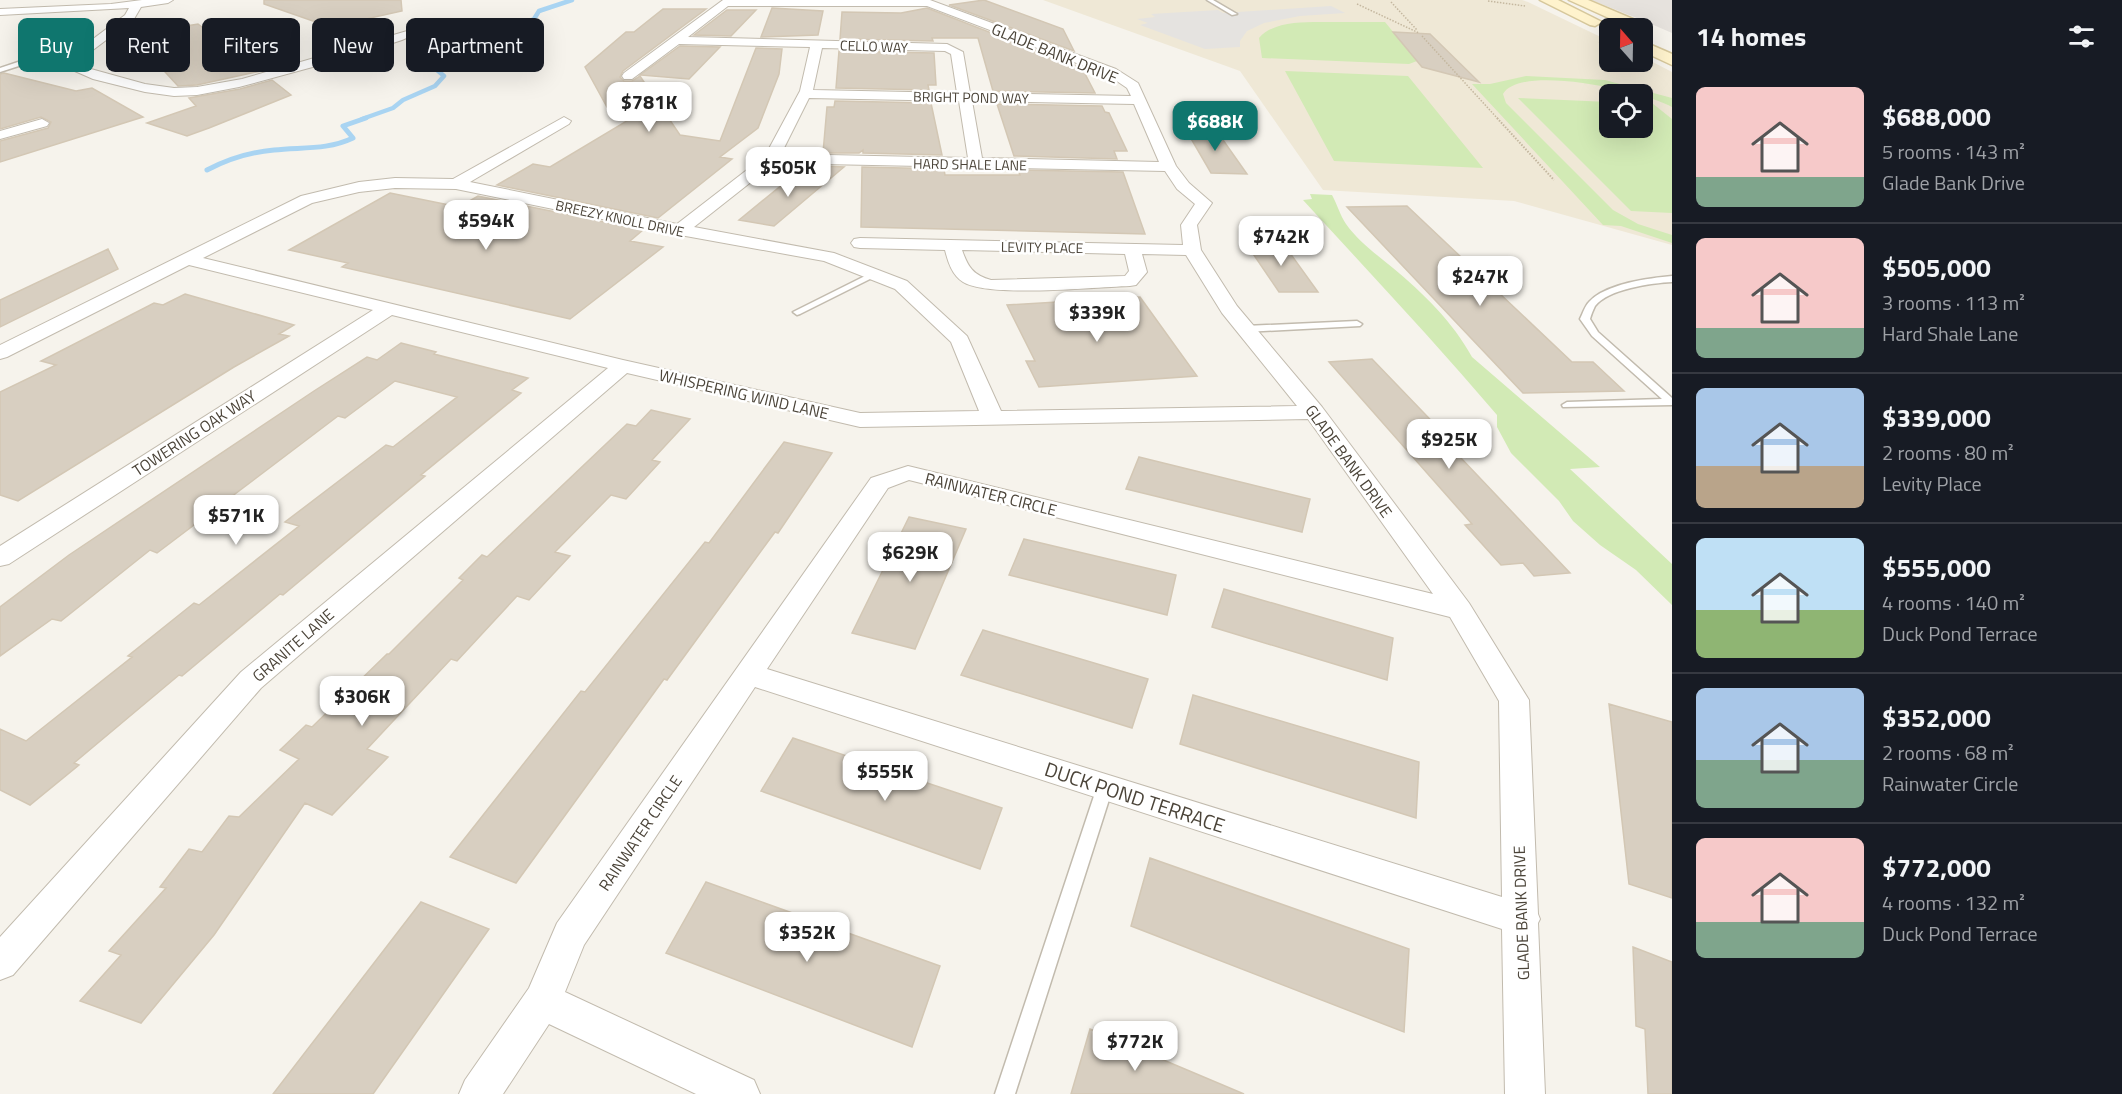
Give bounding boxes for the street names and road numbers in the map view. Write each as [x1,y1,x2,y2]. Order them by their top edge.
street label: GLADE BANK DRIVE [988,17,1122,89]
street label: CELLO WAY [840,34,909,58]
street label: BRIGHT POND WAY [913,85,1029,109]
street label: HARD SHALE LANE [913,153,1027,175]
street label: BREEZY KNOLL DRIVE [554,194,687,242]
street label: LEVITY PLACE [1001,236,1084,258]
street label: WHISPERING WIND LANE [657,363,831,425]
street label: TOWERING OAK WAY [127,384,261,482]
street label: GLADE BANK DRIVE [1300,399,1398,523]
street label: RAINWATER CIRCLE [923,466,1060,522]
street label: GRANITE LANE [247,603,339,687]
street label: DUCK POND TERRACE [1041,753,1229,841]
street label: RAINWATER CIRCLE [592,770,688,896]
street label: GLADE BANK DRIVE [1507,845,1535,981]

